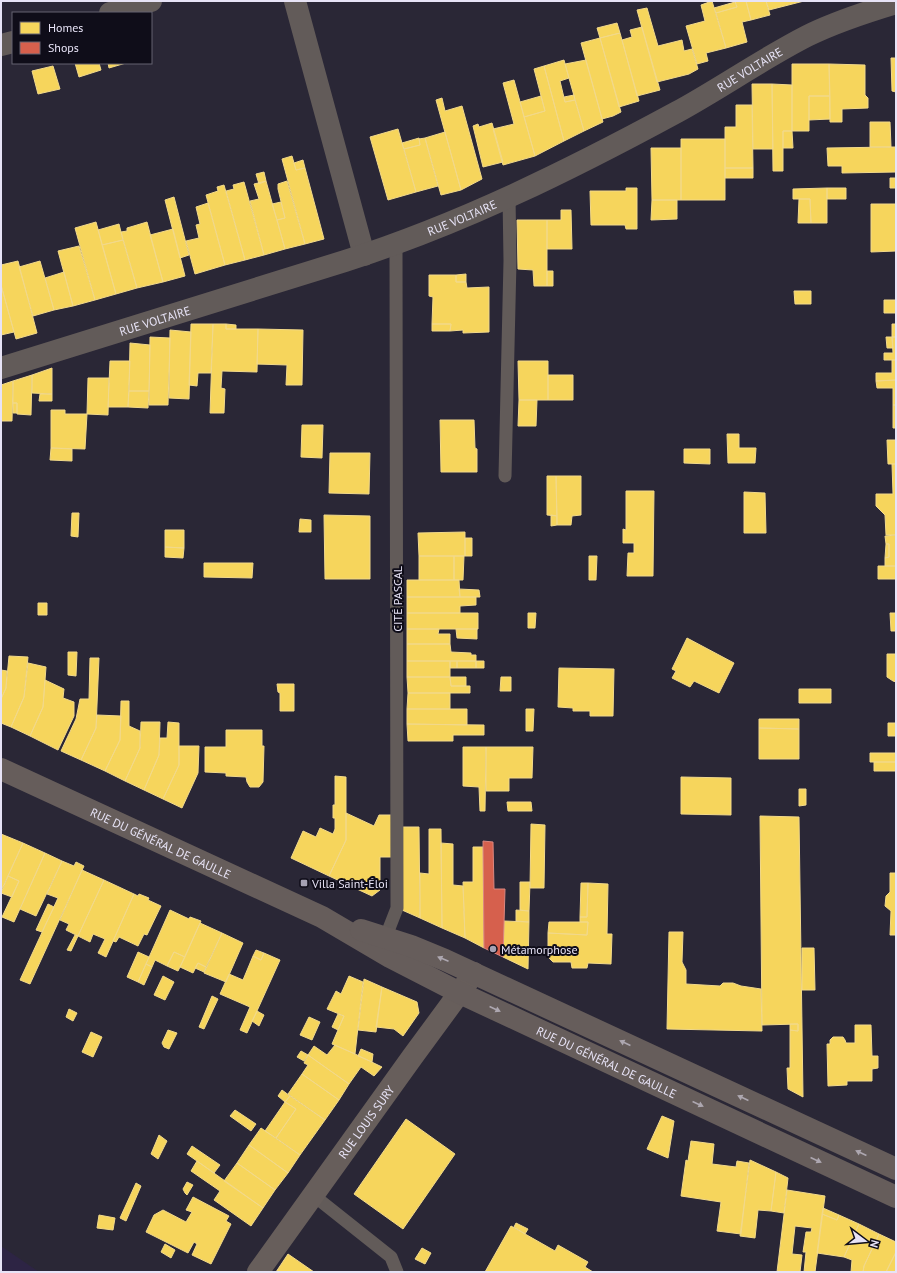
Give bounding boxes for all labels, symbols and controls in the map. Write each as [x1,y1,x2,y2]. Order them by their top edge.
legend [12,12,152,64]
text: Homes [48,20,83,35]
text: Shops [48,40,79,55]
street label: RUE VOLTAIRE [714,44,785,95]
street label: RUE VOLTAIRE [425,196,499,238]
street label: RUE VOLTAIRE [117,302,192,338]
street label: CITÉ PASCAL [390,566,405,632]
street label: RUE DU GÉNÉRAL DE GAULLE [88,804,234,882]
place label: Villa Saint-Éloi [311,876,388,891]
marker: Villa Saint-Éloi [299,878,309,888]
place label: Métamorphose [501,942,578,957]
marker: Métamorphose [488,944,498,954]
one-way arrow [436,956,448,962]
one-way arrow [490,1006,501,1012]
street label: RUE DU GÉNÉRAL DE GAULLE [534,1022,679,1101]
one-way arrow [619,1040,631,1046]
street label: RUE LOUIS SURY [335,1082,397,1161]
one-way arrow [737,1095,748,1101]
one-way arrow [693,1101,704,1108]
one-way arrow [855,1150,866,1156]
one-way arrow [810,1157,822,1163]
north arrow [845,1221,885,1261]
text: N [867,1238,882,1249]

